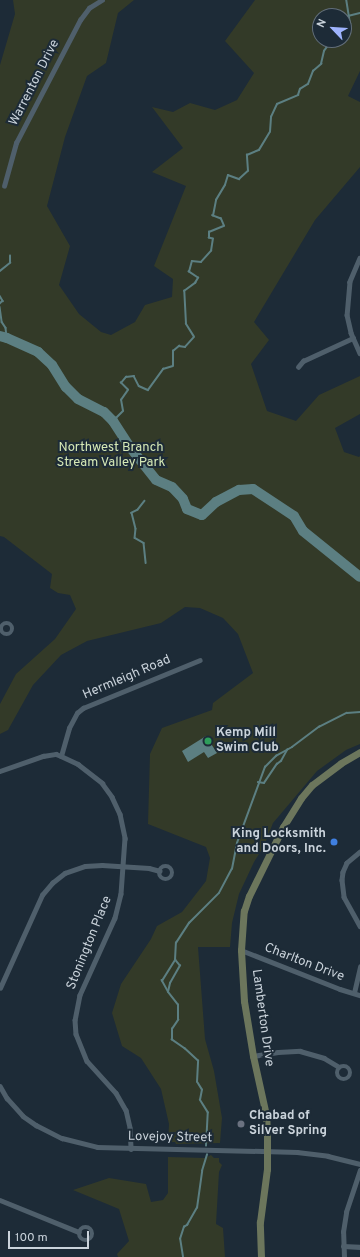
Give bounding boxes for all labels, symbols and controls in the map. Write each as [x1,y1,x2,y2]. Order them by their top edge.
north arrow [312,8,352,48]
text: N [314,17,330,30]
street label: Warrenton Drive [7,37,63,129]
park label: Northwest Branch Stream Valley Park [56,441,166,472]
street label: Hermleigh Road [81,653,173,703]
place label: Kemp Mill Swim Club [216,726,279,757]
marker: Kemp Mill Swim Club [203,736,213,746]
place label: King Locksmith and Doors, Inc. [232,827,326,858]
marker: King Locksmith and Doors, Inc. [329,837,339,847]
street label: Stonington Place [64,894,116,992]
street label: Charlton Drive [262,941,346,985]
street label: Lamberton Drive [247,968,277,1068]
place label: Chabad of Silver Spring [249,1109,327,1140]
marker: Chabad of Silver Spring [236,1119,246,1129]
street label: Lovejoy Street [128,1129,212,1147]
scale bar [10,1223,91,1249]
text: 100 m [15,1230,48,1246]

